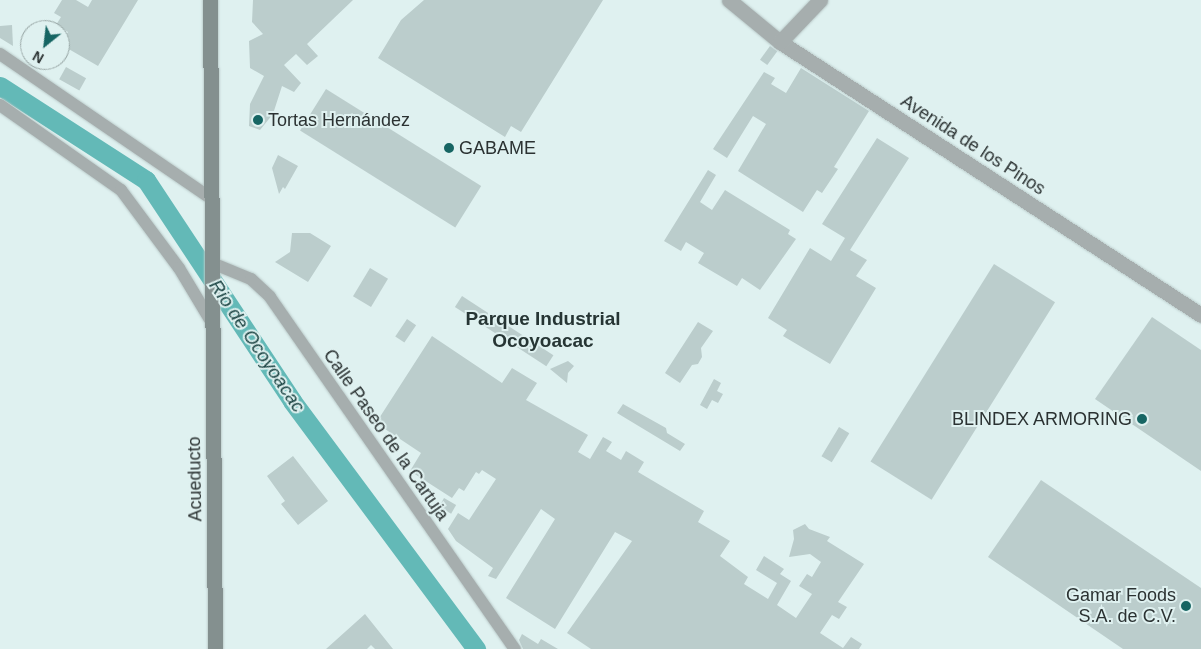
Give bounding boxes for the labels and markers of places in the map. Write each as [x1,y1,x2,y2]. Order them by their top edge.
place label: Tortas Hernández [268,109,410,131]
marker: Tortas Hernández [252,114,264,126]
place label: GABAME [459,137,536,159]
marker: GABAME [443,142,455,154]
place label: BLINDEX ARMORING [951,408,1132,430]
marker: BLINDEX ARMORING [1136,413,1148,425]
place label: Gamar Foods S.A. de C.V. [1066,585,1176,628]
marker: Gamar Foods S.A. de C.V. [1180,600,1192,612]

